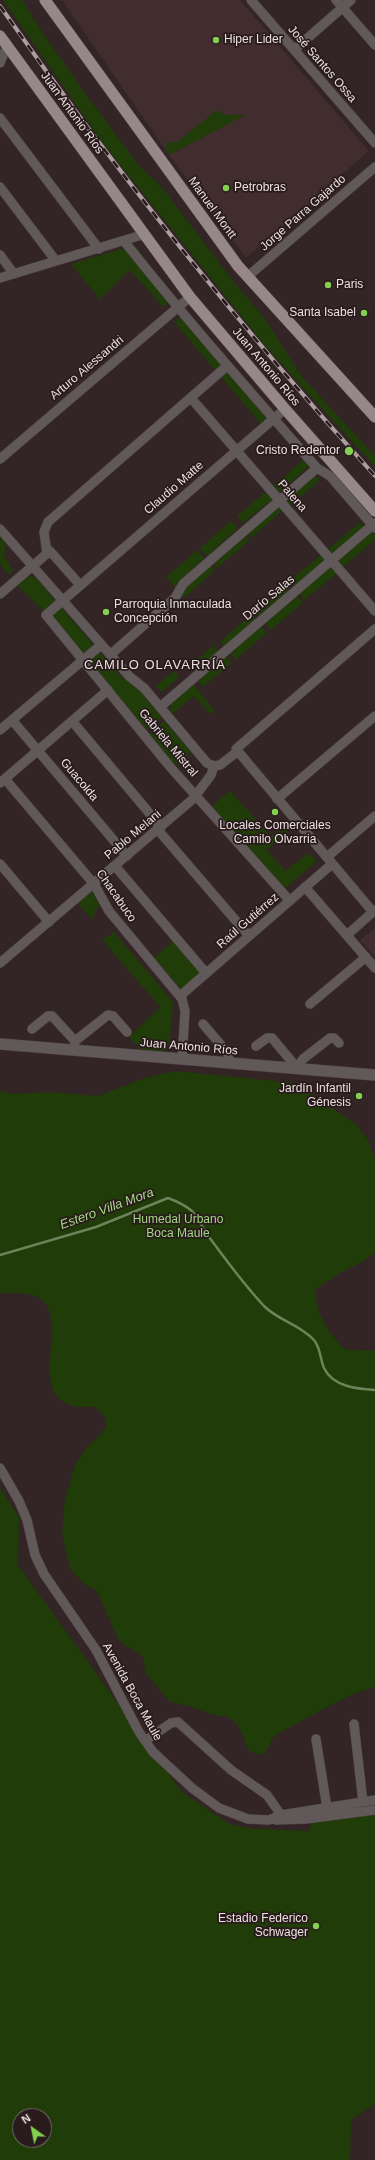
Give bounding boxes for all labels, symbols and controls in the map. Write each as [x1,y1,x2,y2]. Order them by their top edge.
street label: José Santos Ossa [285,23,359,105]
place label: Hiper Lider [224,33,283,47]
marker: Hiper Lider [211,35,221,45]
street label: Juan Antonio Ríos [37,69,107,157]
street label: Jorge Parra Gajardo [257,172,349,254]
street label: Manuel Montt [185,174,239,242]
place label: Petrobras [234,181,286,195]
marker: Petrobras [221,183,231,193]
place label: Paris [336,278,363,292]
marker: Paris [323,280,333,290]
place label: Santa Isabel [289,306,356,320]
marker: Santa Isabel [359,308,369,318]
street label: Juan Antonio Ríos [229,325,303,409]
street label: Arturo Alessandri [47,333,127,403]
place label: Cristo Redentor [256,444,340,458]
marker: Cristo Redentor [343,445,355,457]
street label: Claudio Matte [141,458,207,518]
street label: Palena [274,477,310,515]
street label: Darío Salas [240,572,298,624]
place label: Parroquia Inmaculada Concepción [114,598,231,626]
marker: Parroquia Inmaculada Concepción [101,607,111,617]
district label: CAMILO OLAVARRÍA [84,657,226,673]
street label: Gabriela Mistral [135,706,201,780]
street label: Guacolda [57,756,101,804]
street label: Pablo Melani [102,807,164,863]
marker: Locales Comerciales Camilo Olvarria [270,807,280,817]
place label: Locales Comerciales Camilo Olvarria [219,819,331,847]
street label: Chacabuco [93,867,139,925]
street label: Raúl Gutiérrez [214,890,282,952]
street label: Juan Antonio Ríos [140,1036,238,1058]
place label: Jardín Infantil Génesis [279,1082,351,1110]
marker: Jardín Infantil Génesis [354,1091,364,1101]
water label: Estero Villa Mora [58,1185,156,1233]
park label: Humedal Urbano Boca Maule [133,1213,223,1241]
street label: Avenida Boca Maule [99,1640,165,1744]
place label: Estadio Federico Schwager [218,1912,308,1940]
marker: Estadio Federico Schwager [311,1921,321,1931]
north arrow [12,2108,52,2148]
text: N [19,2112,33,2126]

